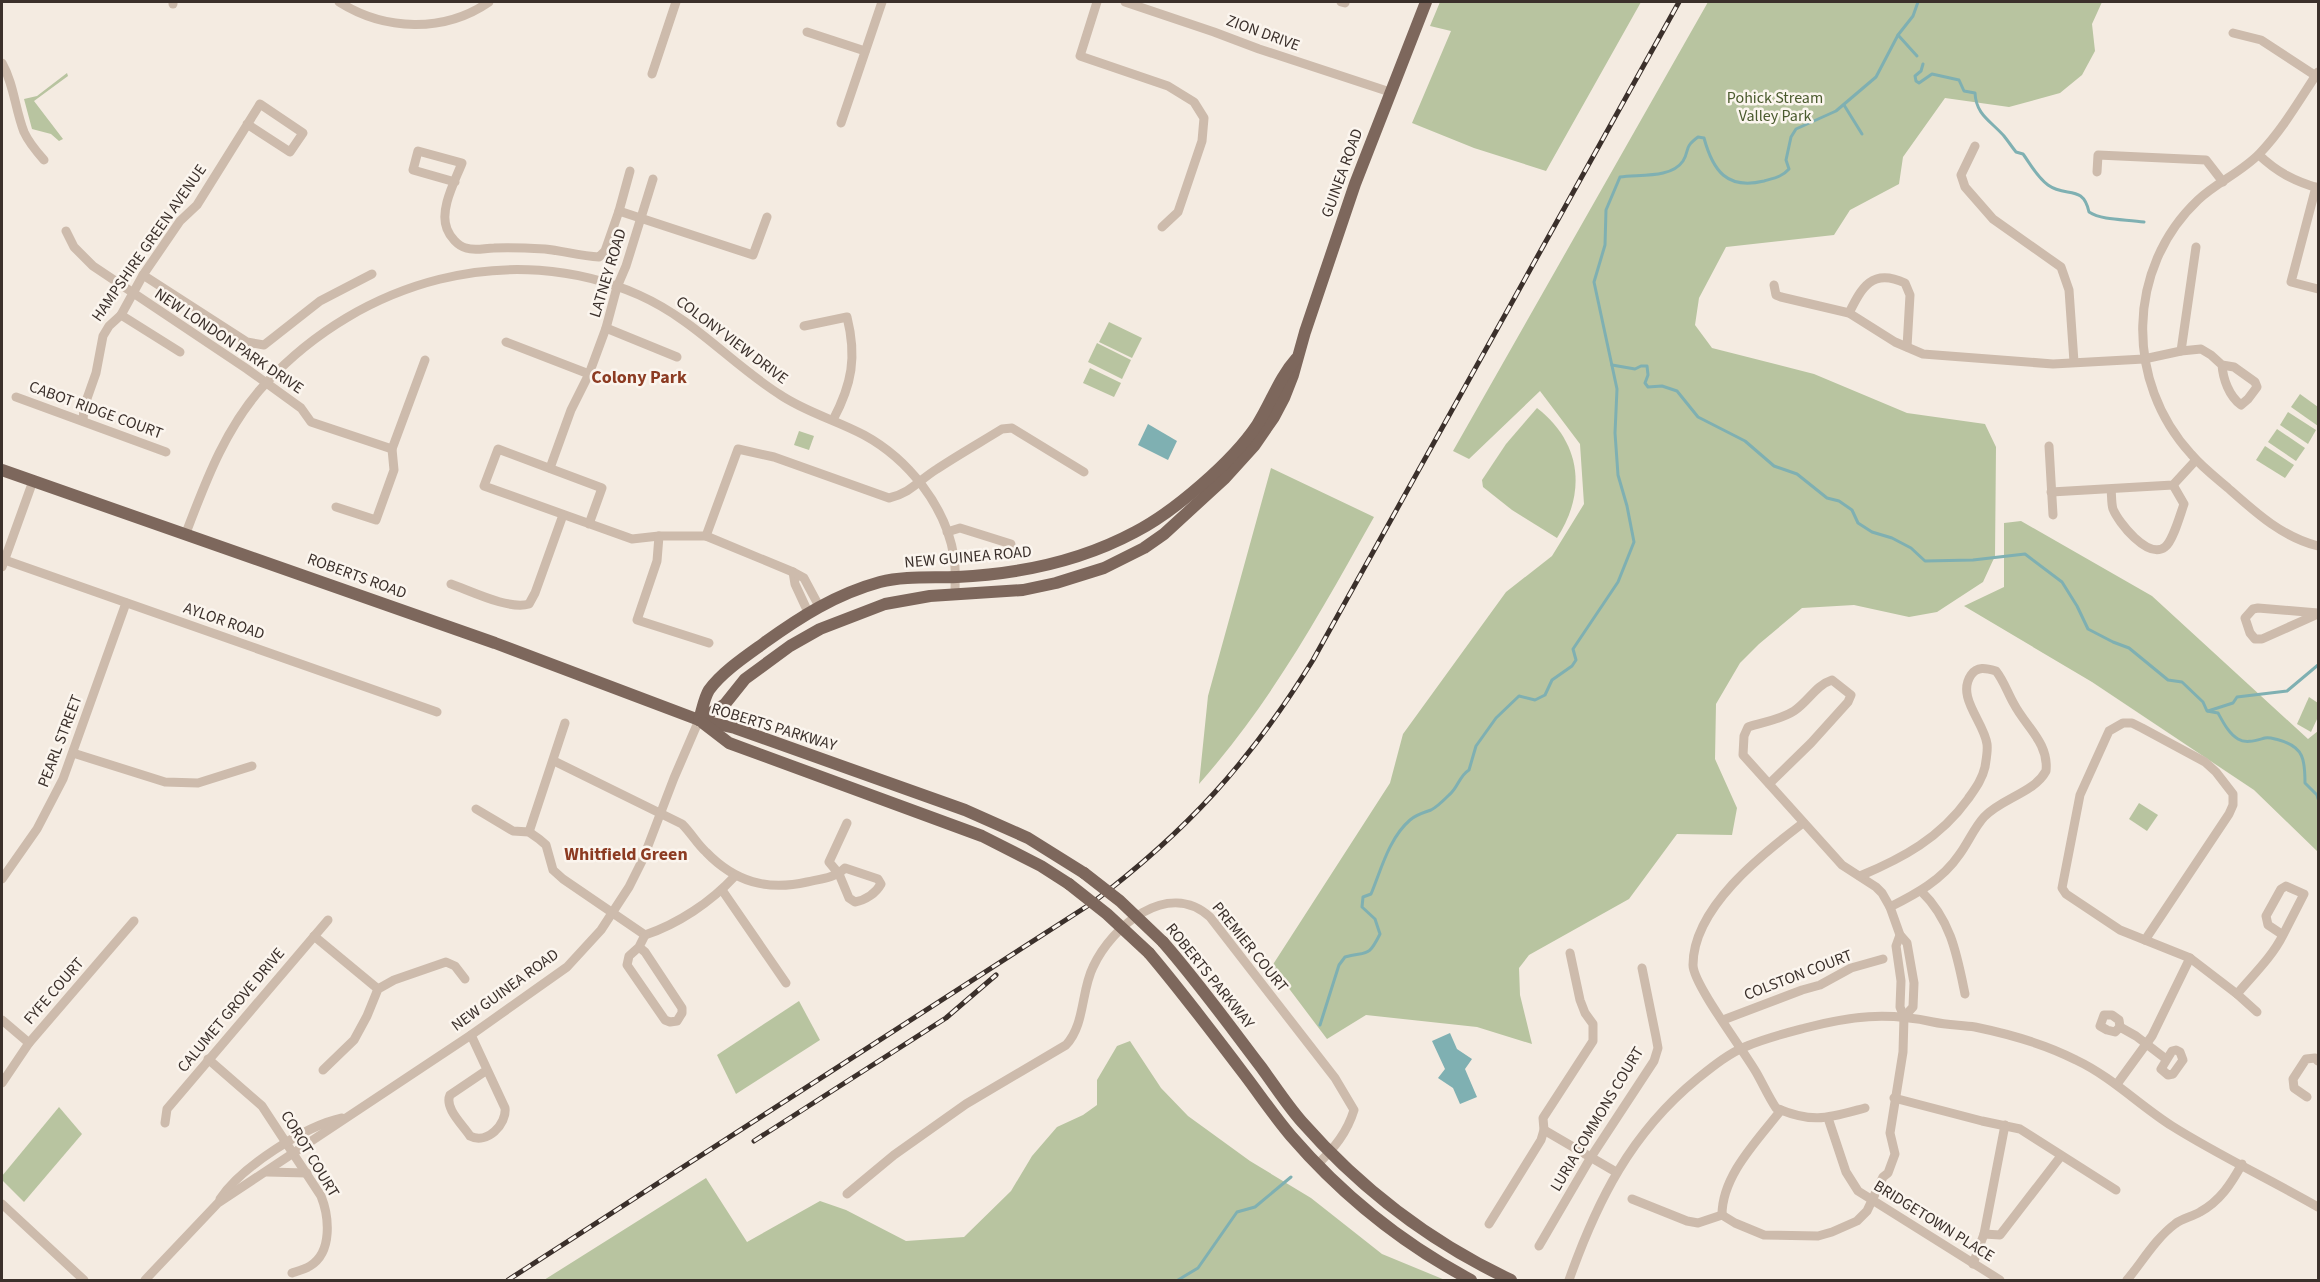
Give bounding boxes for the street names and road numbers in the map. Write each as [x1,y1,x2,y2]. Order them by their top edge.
street label: ZION DRIVE [1223,10,1303,56]
street label: GUINEA ROAD [1316,125,1368,221]
street label: HAMPSHIRE GREEN AVENUE [86,160,212,326]
street label: LATNEY ROAD [584,226,632,320]
street label: NEW LONDON PARK DRIVE [150,283,308,399]
street label: COLONY VIEW DRIVE [671,291,793,389]
street label: CABOT RIDGE COURT [26,376,166,445]
street label: NEW GUINEA ROAD [903,540,1033,574]
street label: ROBERTS ROAD [304,548,410,604]
street label: AYLOR ROAD [180,597,268,645]
street label: PEARL STREET [32,691,88,791]
street label: ROBERTS PARKWAY [709,697,840,757]
street label: PREMIER COURT [1207,897,1294,997]
street label: ROBERTS PARKWAY [1161,919,1260,1034]
street label: CALUMET GROVE DRIVE [172,943,290,1077]
street label: NEW GUINEA ROAD [447,943,563,1036]
street label: COLSTON COURT [1741,944,1856,1006]
street label: FYFE COURT [19,952,90,1029]
street label: LURIA COMMONS COURT [1545,1042,1649,1195]
street label: COROT COURT [275,1107,345,1202]
street label: BRIDGETOWN PLACE [1869,1175,1999,1267]

